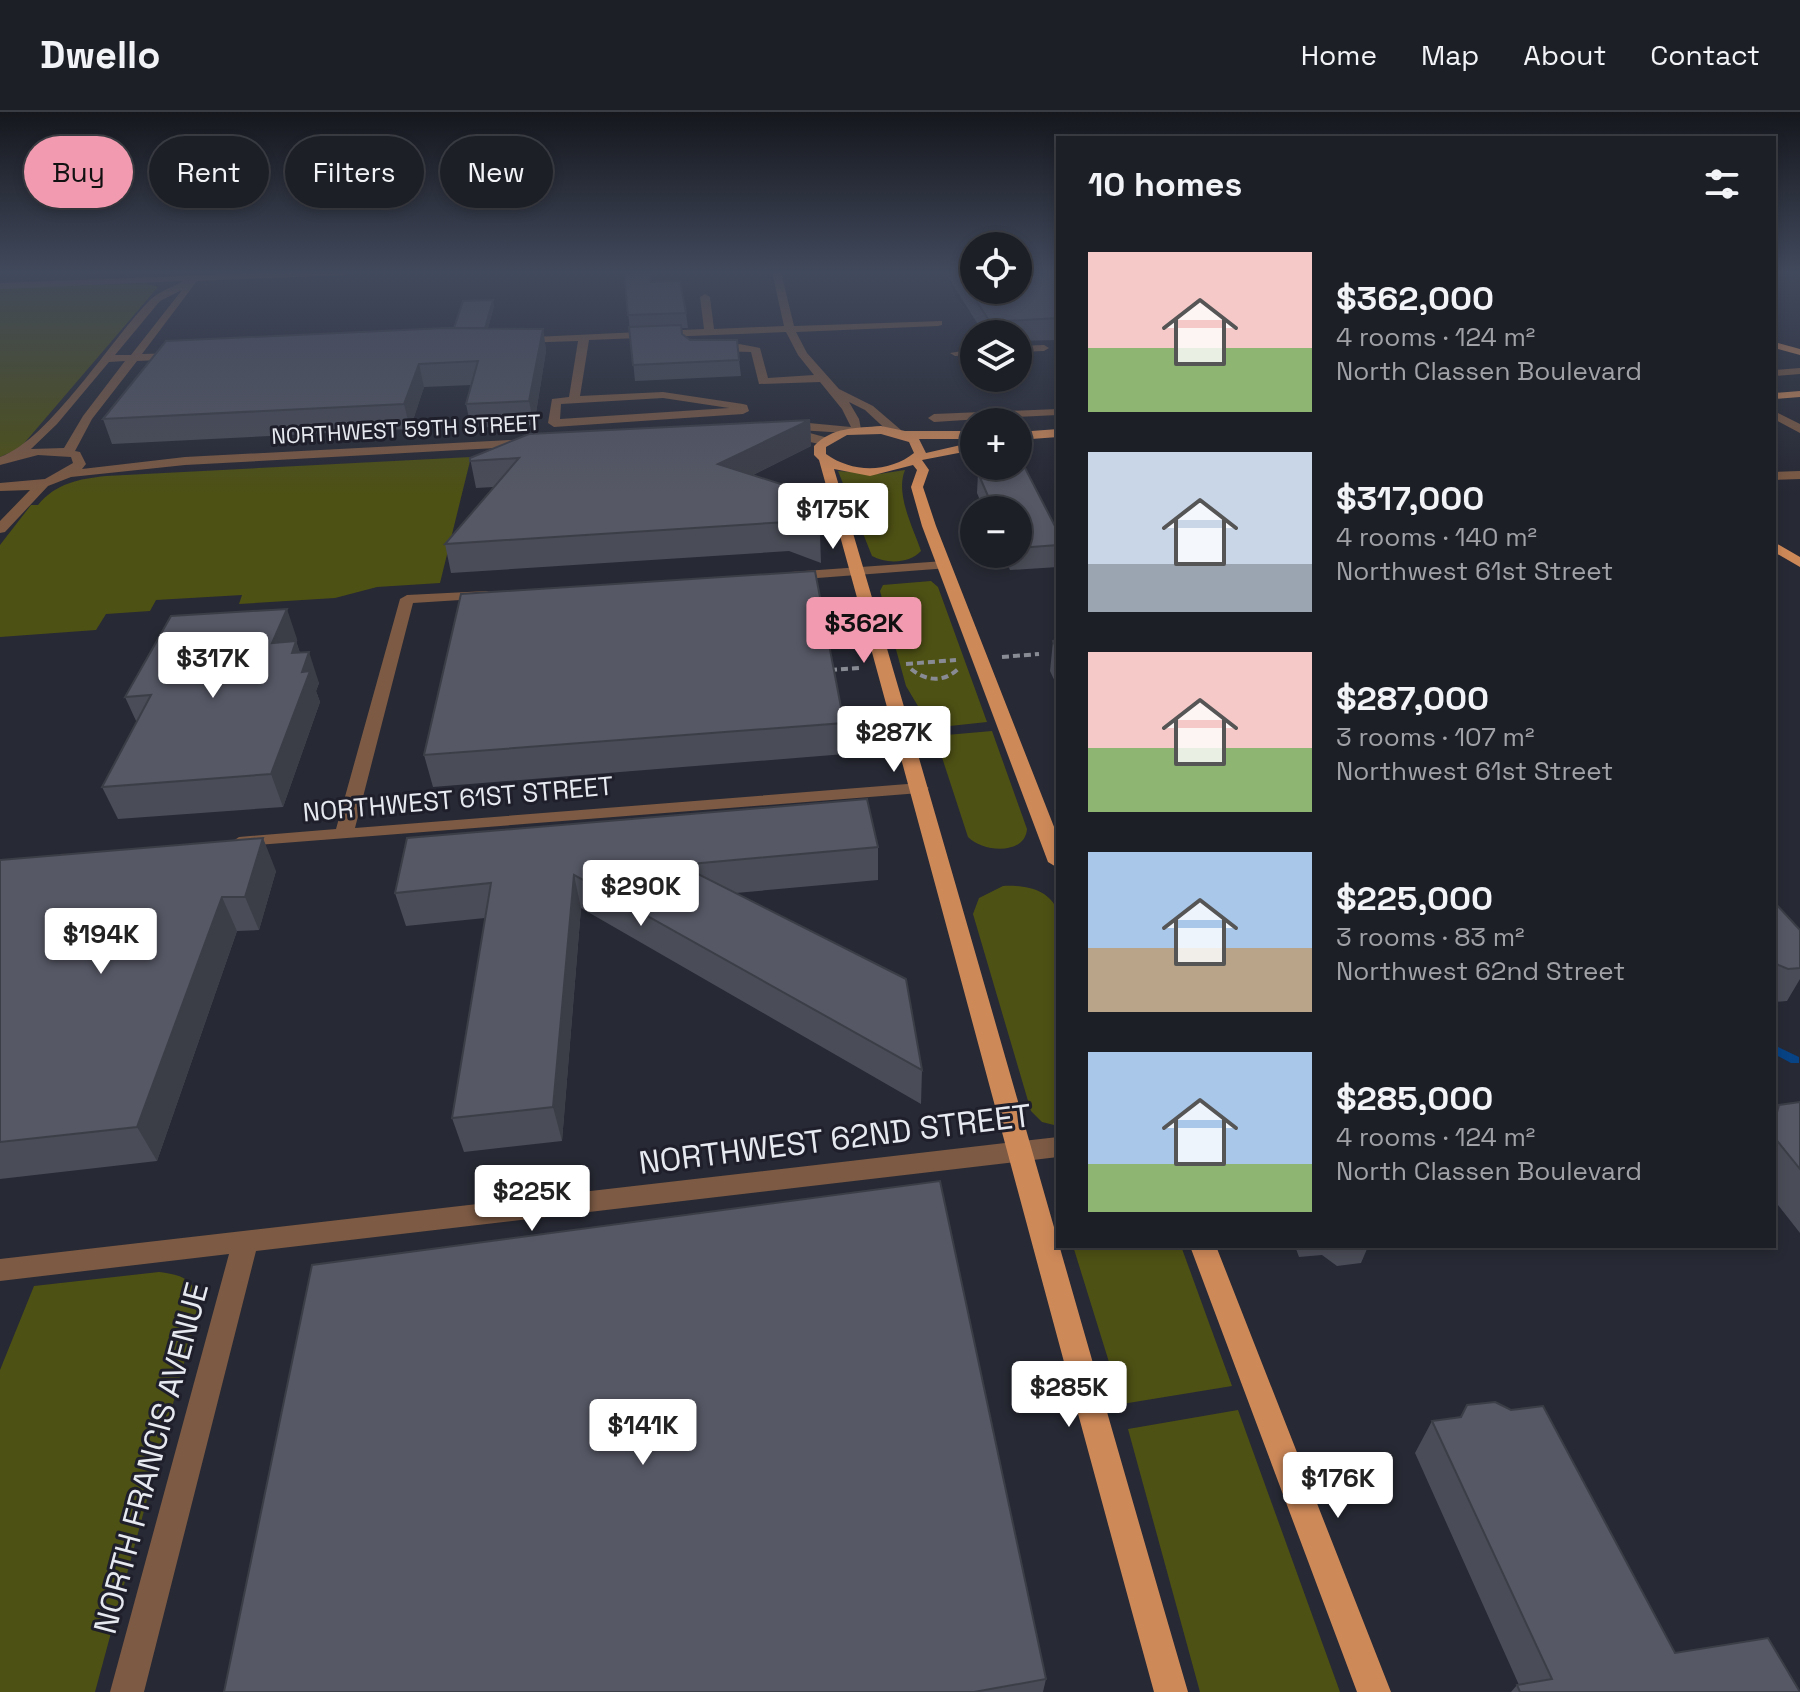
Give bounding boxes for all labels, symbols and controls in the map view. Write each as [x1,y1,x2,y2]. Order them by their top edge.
text: Dwello [40,31,160,79]
text: Home [1301,37,1377,73]
text: Map [1421,37,1479,73]
text: About [1523,37,1606,73]
text: Contact [1650,37,1760,73]
chip: Buy [24,136,133,208]
chip: Rent [149,136,269,208]
chip: Filters [285,136,424,208]
chip: New [440,136,553,208]
icon: filters [1700,162,1744,206]
text: 10 homes [1088,163,1242,206]
map controls [960,232,1032,568]
button: locate [960,232,1032,304]
text: $362,000 [1336,277,1494,320]
icon: home [1152,284,1248,380]
button: layers [960,320,1032,392]
text: 4 rooms · 124 m² [1336,320,1535,354]
text: North Classen Boulevard [1336,354,1642,388]
street label: NORTHWEST 59TH STREET [271,408,542,450]
button: + [960,408,1032,480]
text: $317,000 [1336,477,1484,520]
pin: $175K [777,483,889,551]
icon: home [1152,484,1248,580]
text: $175K [796,492,870,526]
button: − [960,496,1032,568]
text: 4 rooms · 140 m² [1336,520,1537,554]
text: Northwest 61st Street [1336,554,1613,588]
pin: $362K [808,597,920,665]
text: $362K [824,606,904,640]
pin: $317K [157,632,269,700]
text: $317K [176,641,250,675]
text: $287,000 [1336,677,1489,720]
icon: home [1152,684,1248,780]
pin: $287K [838,706,950,774]
text: $287K [855,715,933,749]
text: 3 rooms · 107 m² [1336,720,1534,754]
text: Northwest 61st Street [1336,754,1613,788]
street label: NORTHWEST 61ST STREET [301,768,615,830]
pin: $290K [585,860,697,928]
text: $290K [601,869,681,903]
text: $225,000 [1336,877,1493,920]
icon: home [1152,884,1248,980]
pin: $194K [45,908,157,976]
text: $194K [63,917,139,951]
text: 3 rooms · 83 m² [1336,920,1525,954]
text: Northwest 62nd Street [1336,954,1625,988]
text: $285,000 [1336,1077,1493,1120]
icon: home [1152,1084,1248,1180]
street label: NORTHWEST 62ND STREET [636,1095,1034,1183]
text: 4 rooms · 124 m² [1336,1120,1535,1154]
text: North Classen Boulevard [1336,1154,1642,1188]
pin: $225K [476,1165,588,1233]
text: $225K [493,1174,571,1208]
street label: NORTH FRANCIS AVENUE [85,1278,217,1638]
pin: $285K [1013,1361,1125,1429]
text: $285K [1030,1370,1108,1404]
pin: $141K [587,1399,699,1467]
text: $141K [607,1408,679,1442]
pin: $176K [1282,1452,1394,1520]
text: $176K [1301,1461,1375,1495]

